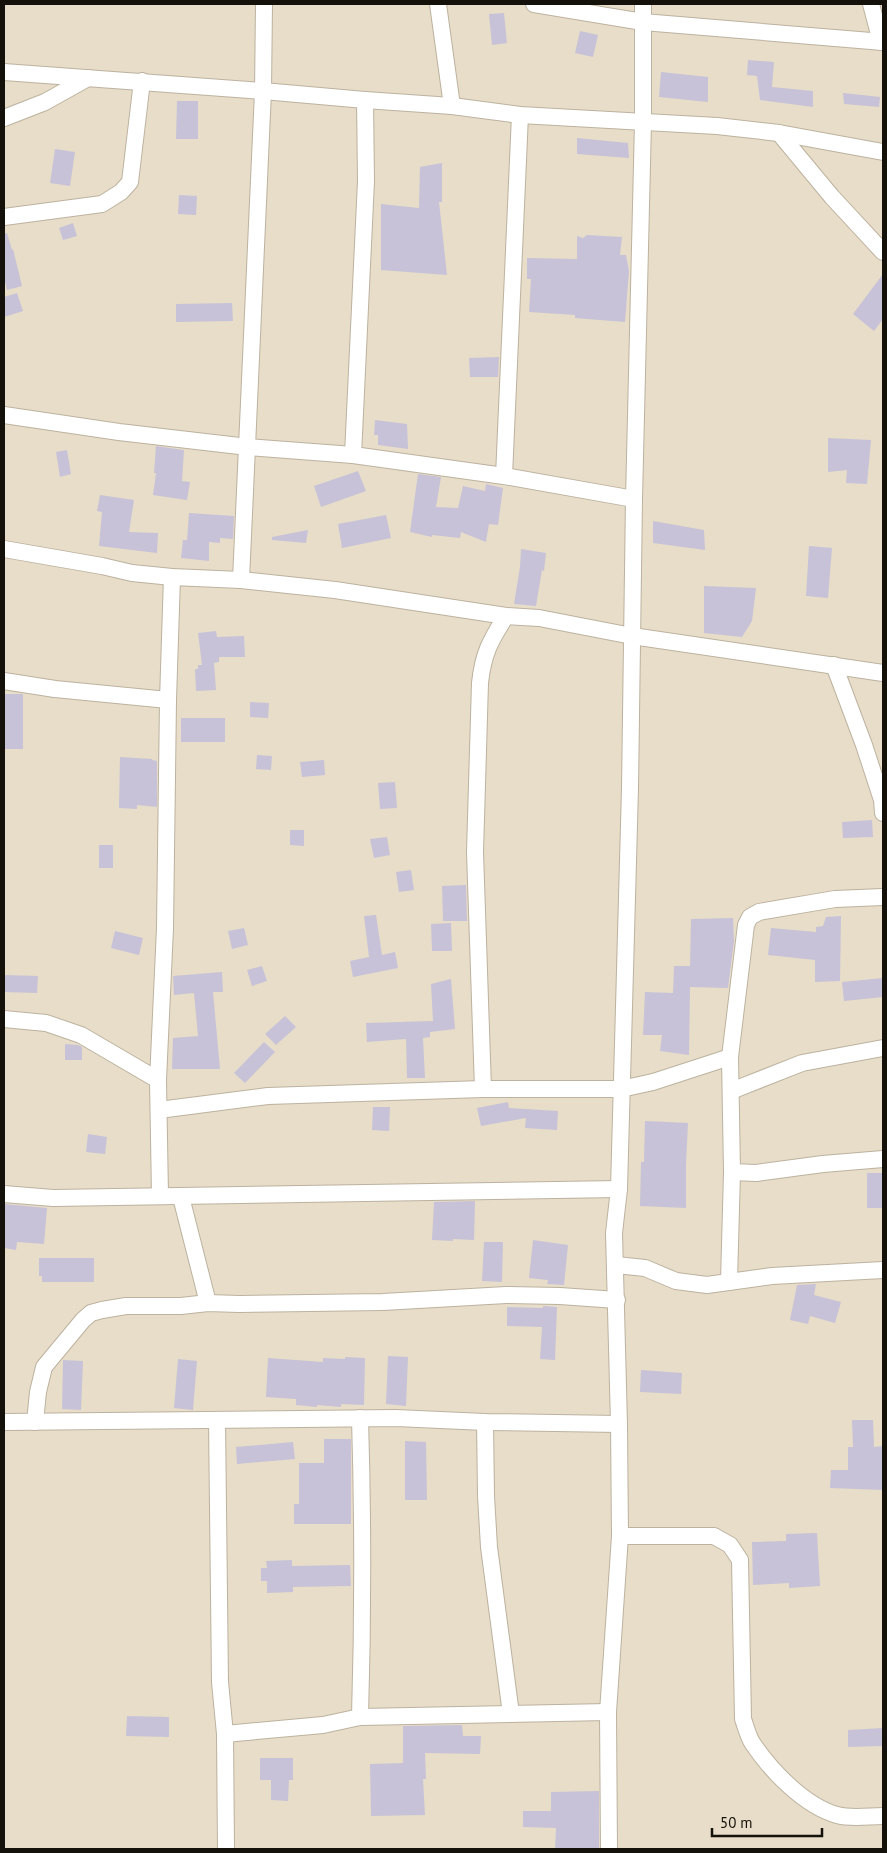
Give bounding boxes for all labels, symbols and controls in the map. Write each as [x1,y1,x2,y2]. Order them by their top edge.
scale bar [712,1806,822,1838]
text: 50 m [720,1813,753,1832]

